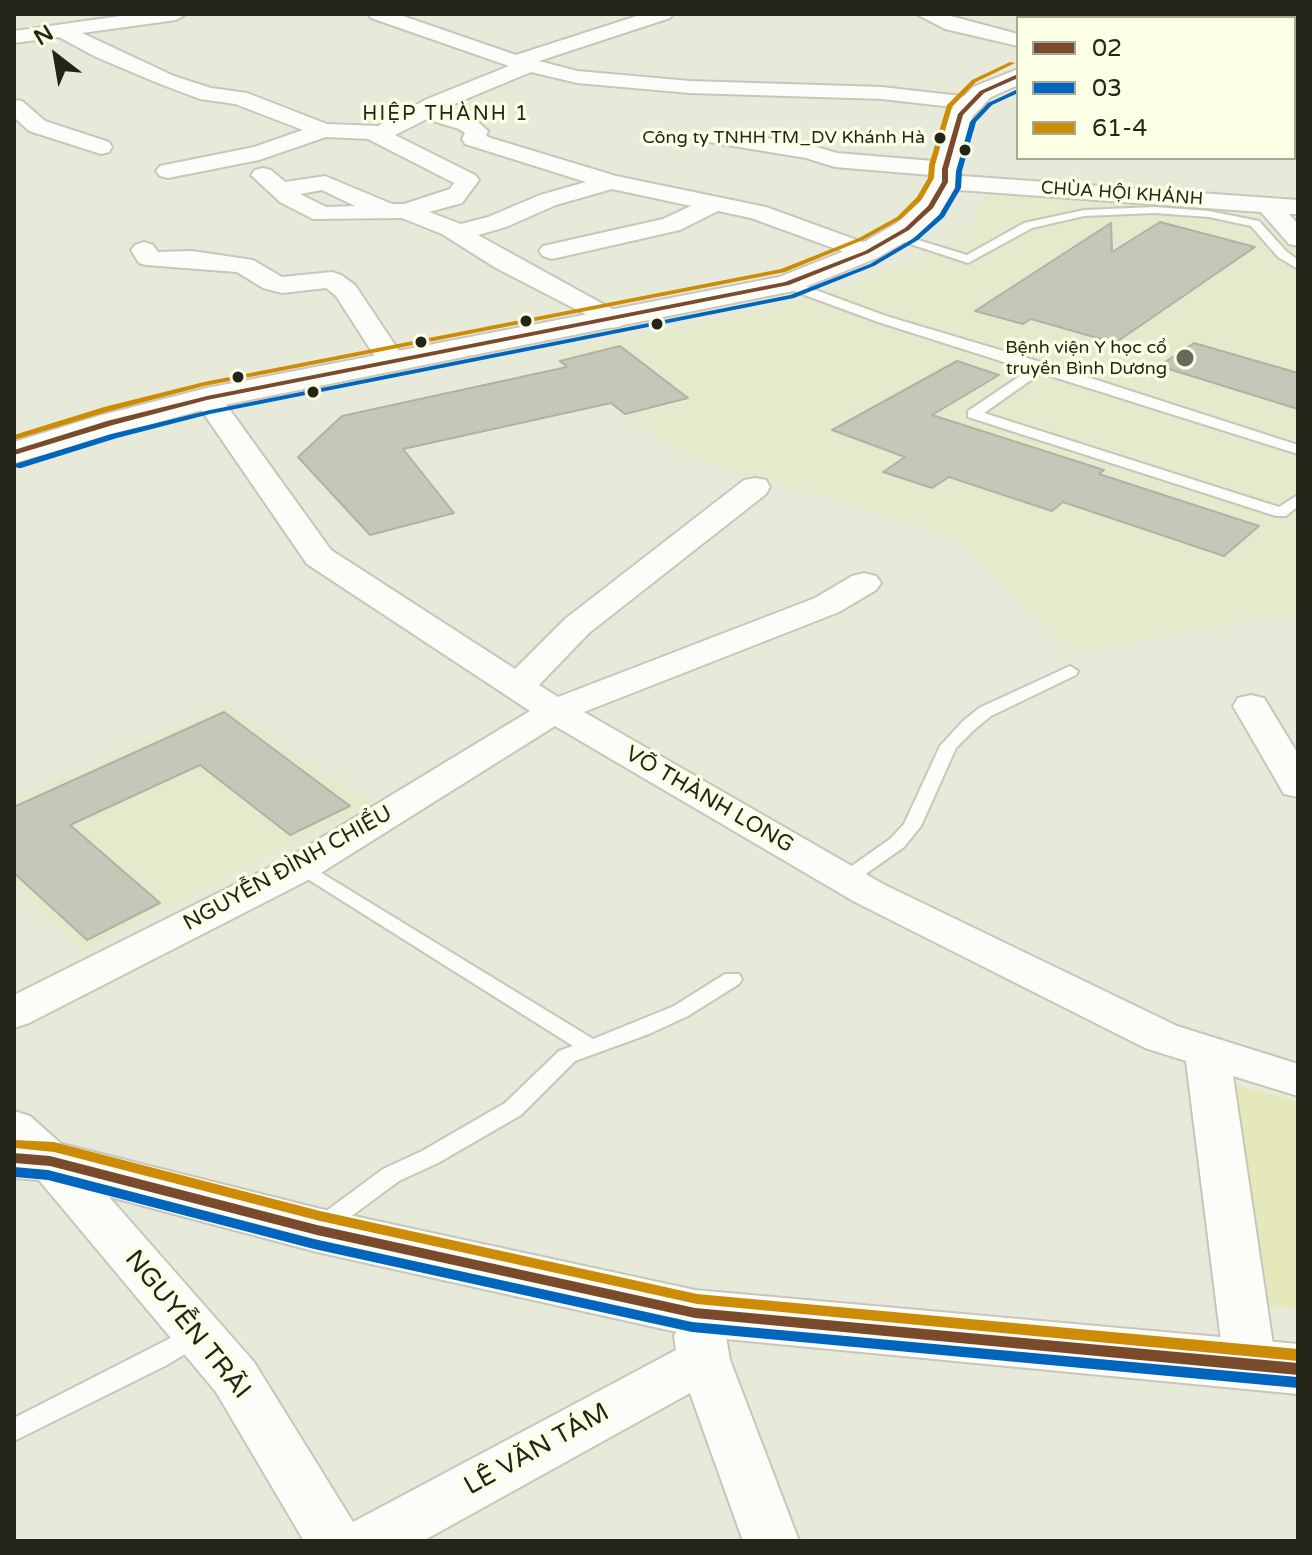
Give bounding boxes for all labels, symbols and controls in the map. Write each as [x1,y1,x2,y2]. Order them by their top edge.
north arrow [16,16,96,96]
legend [1016,16,1296,160]
text: N [29,20,58,51]
text: 02 [1092,34,1122,63]
text: 03 [1092,74,1122,103]
district label: HIỆP THÀNH 1 [362,103,530,127]
text: 61-4 [1092,114,1147,143]
place label: Công ty TNHH TM_DV Khánh Hà [642,127,925,149]
marker: Công ty TNHH TM_DV Khánh Hà [932,130,948,146]
unlabelled marker [957,142,973,158]
street label: CHÙA HỘI KHÁNH [1040,178,1204,210]
unlabelled marker [518,313,534,329]
unlabelled marker [649,316,665,332]
unlabelled marker [413,334,429,350]
place label: Bệnh viện Y học cổ truyền Bình Dương [1005,337,1167,380]
marker: Bệnh viện Y học cổ truyền Bình Dương [1174,347,1196,369]
unlabelled marker [230,369,246,385]
unlabelled marker [305,384,321,400]
street label: VÕ THÀNH LONG [620,741,798,859]
street label: NGUYỄN ĐÌNH CHIỂU [179,801,397,937]
street label: NGUYỄN TRÃI [118,1244,256,1406]
street label: LÊ VĂN TÁM [459,1397,615,1503]

